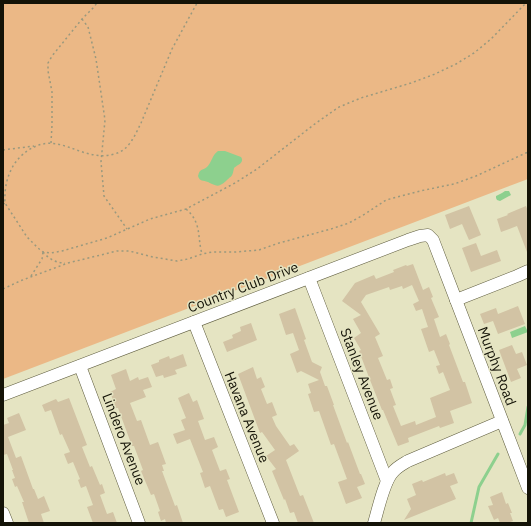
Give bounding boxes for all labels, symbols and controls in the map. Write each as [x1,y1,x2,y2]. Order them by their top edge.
street label: Country Club Drive [185,257,301,316]
street label: Murphy Road [474,324,520,408]
street label: Stanley Avenue [336,326,388,423]
street label: Havana Avenue [220,369,274,466]
street label: Lindero Avenue [98,390,150,488]

